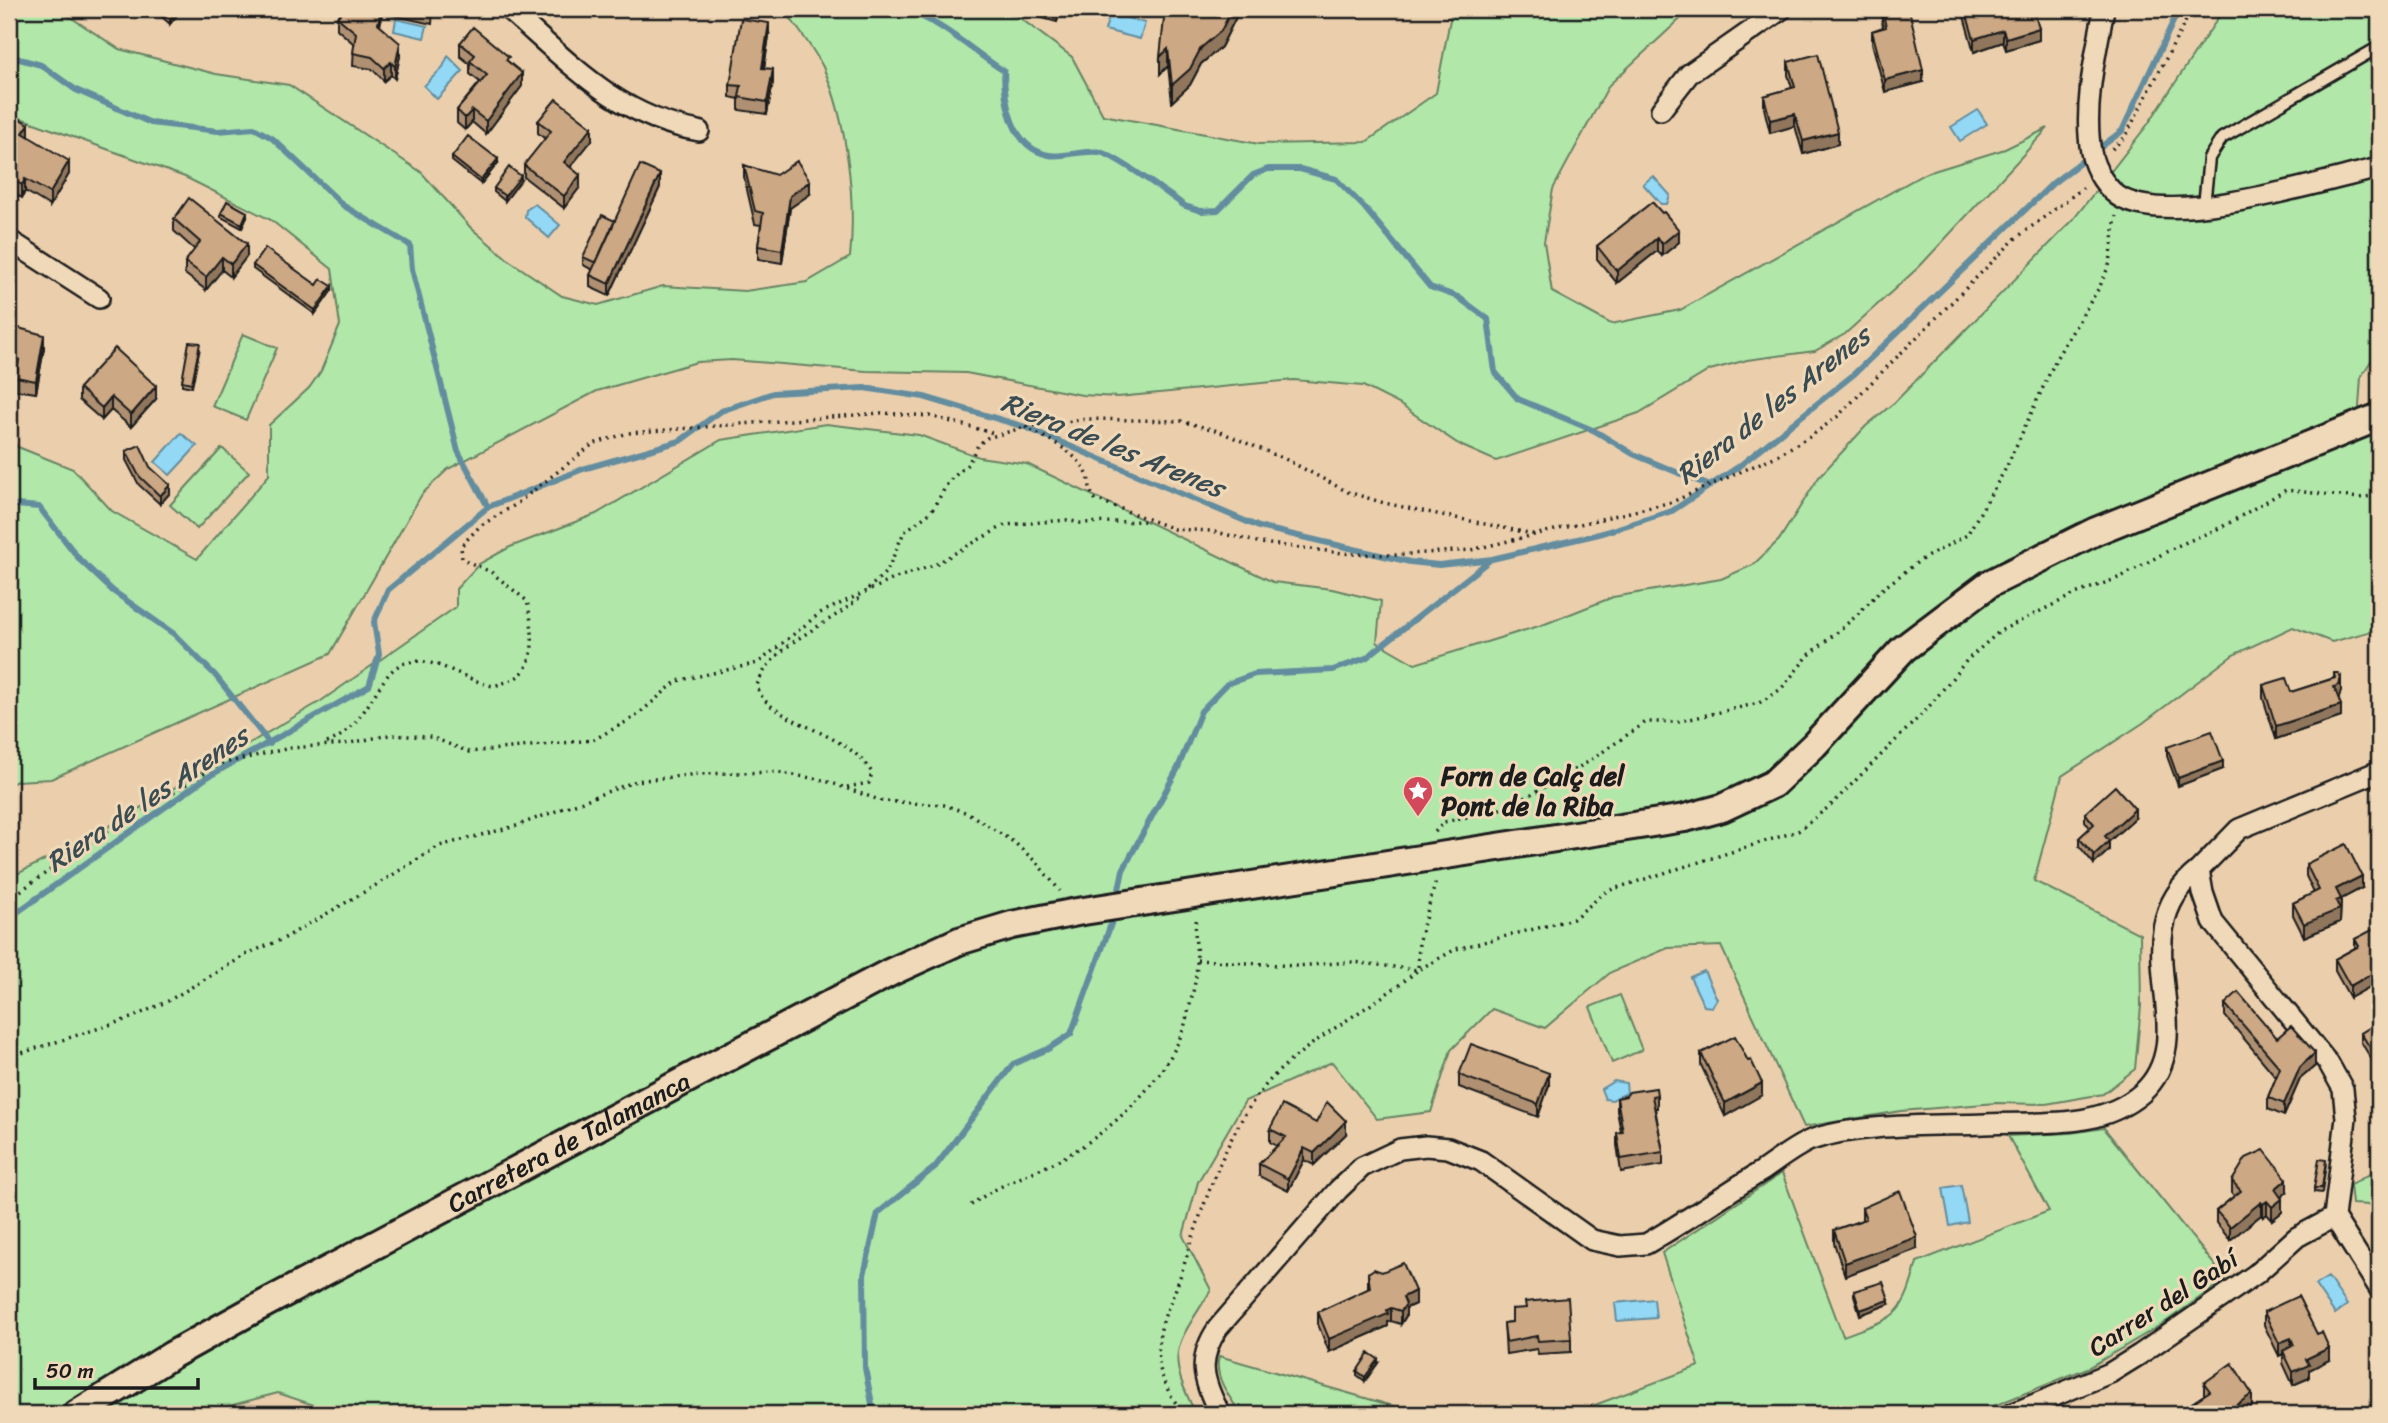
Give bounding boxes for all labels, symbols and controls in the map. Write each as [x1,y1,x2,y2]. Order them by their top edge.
water label: Riera de les Arenes [1665,310,1885,497]
water label: Riera de les Arenes [994,378,1236,514]
water label: Riera de les Arenes [35,710,262,885]
place label: Forn de Calç del Pont de la Riba [1440,753,1626,829]
place icon: Forn de Calç del Pont de la Riba [1401,774,1435,818]
street label: Carretera de Talamanca [439,1058,699,1226]
street label: Carrer del Gabí [2078,1235,2250,1369]
scale bar [35,1346,198,1390]
text: 50 m [46,1352,94,1390]

